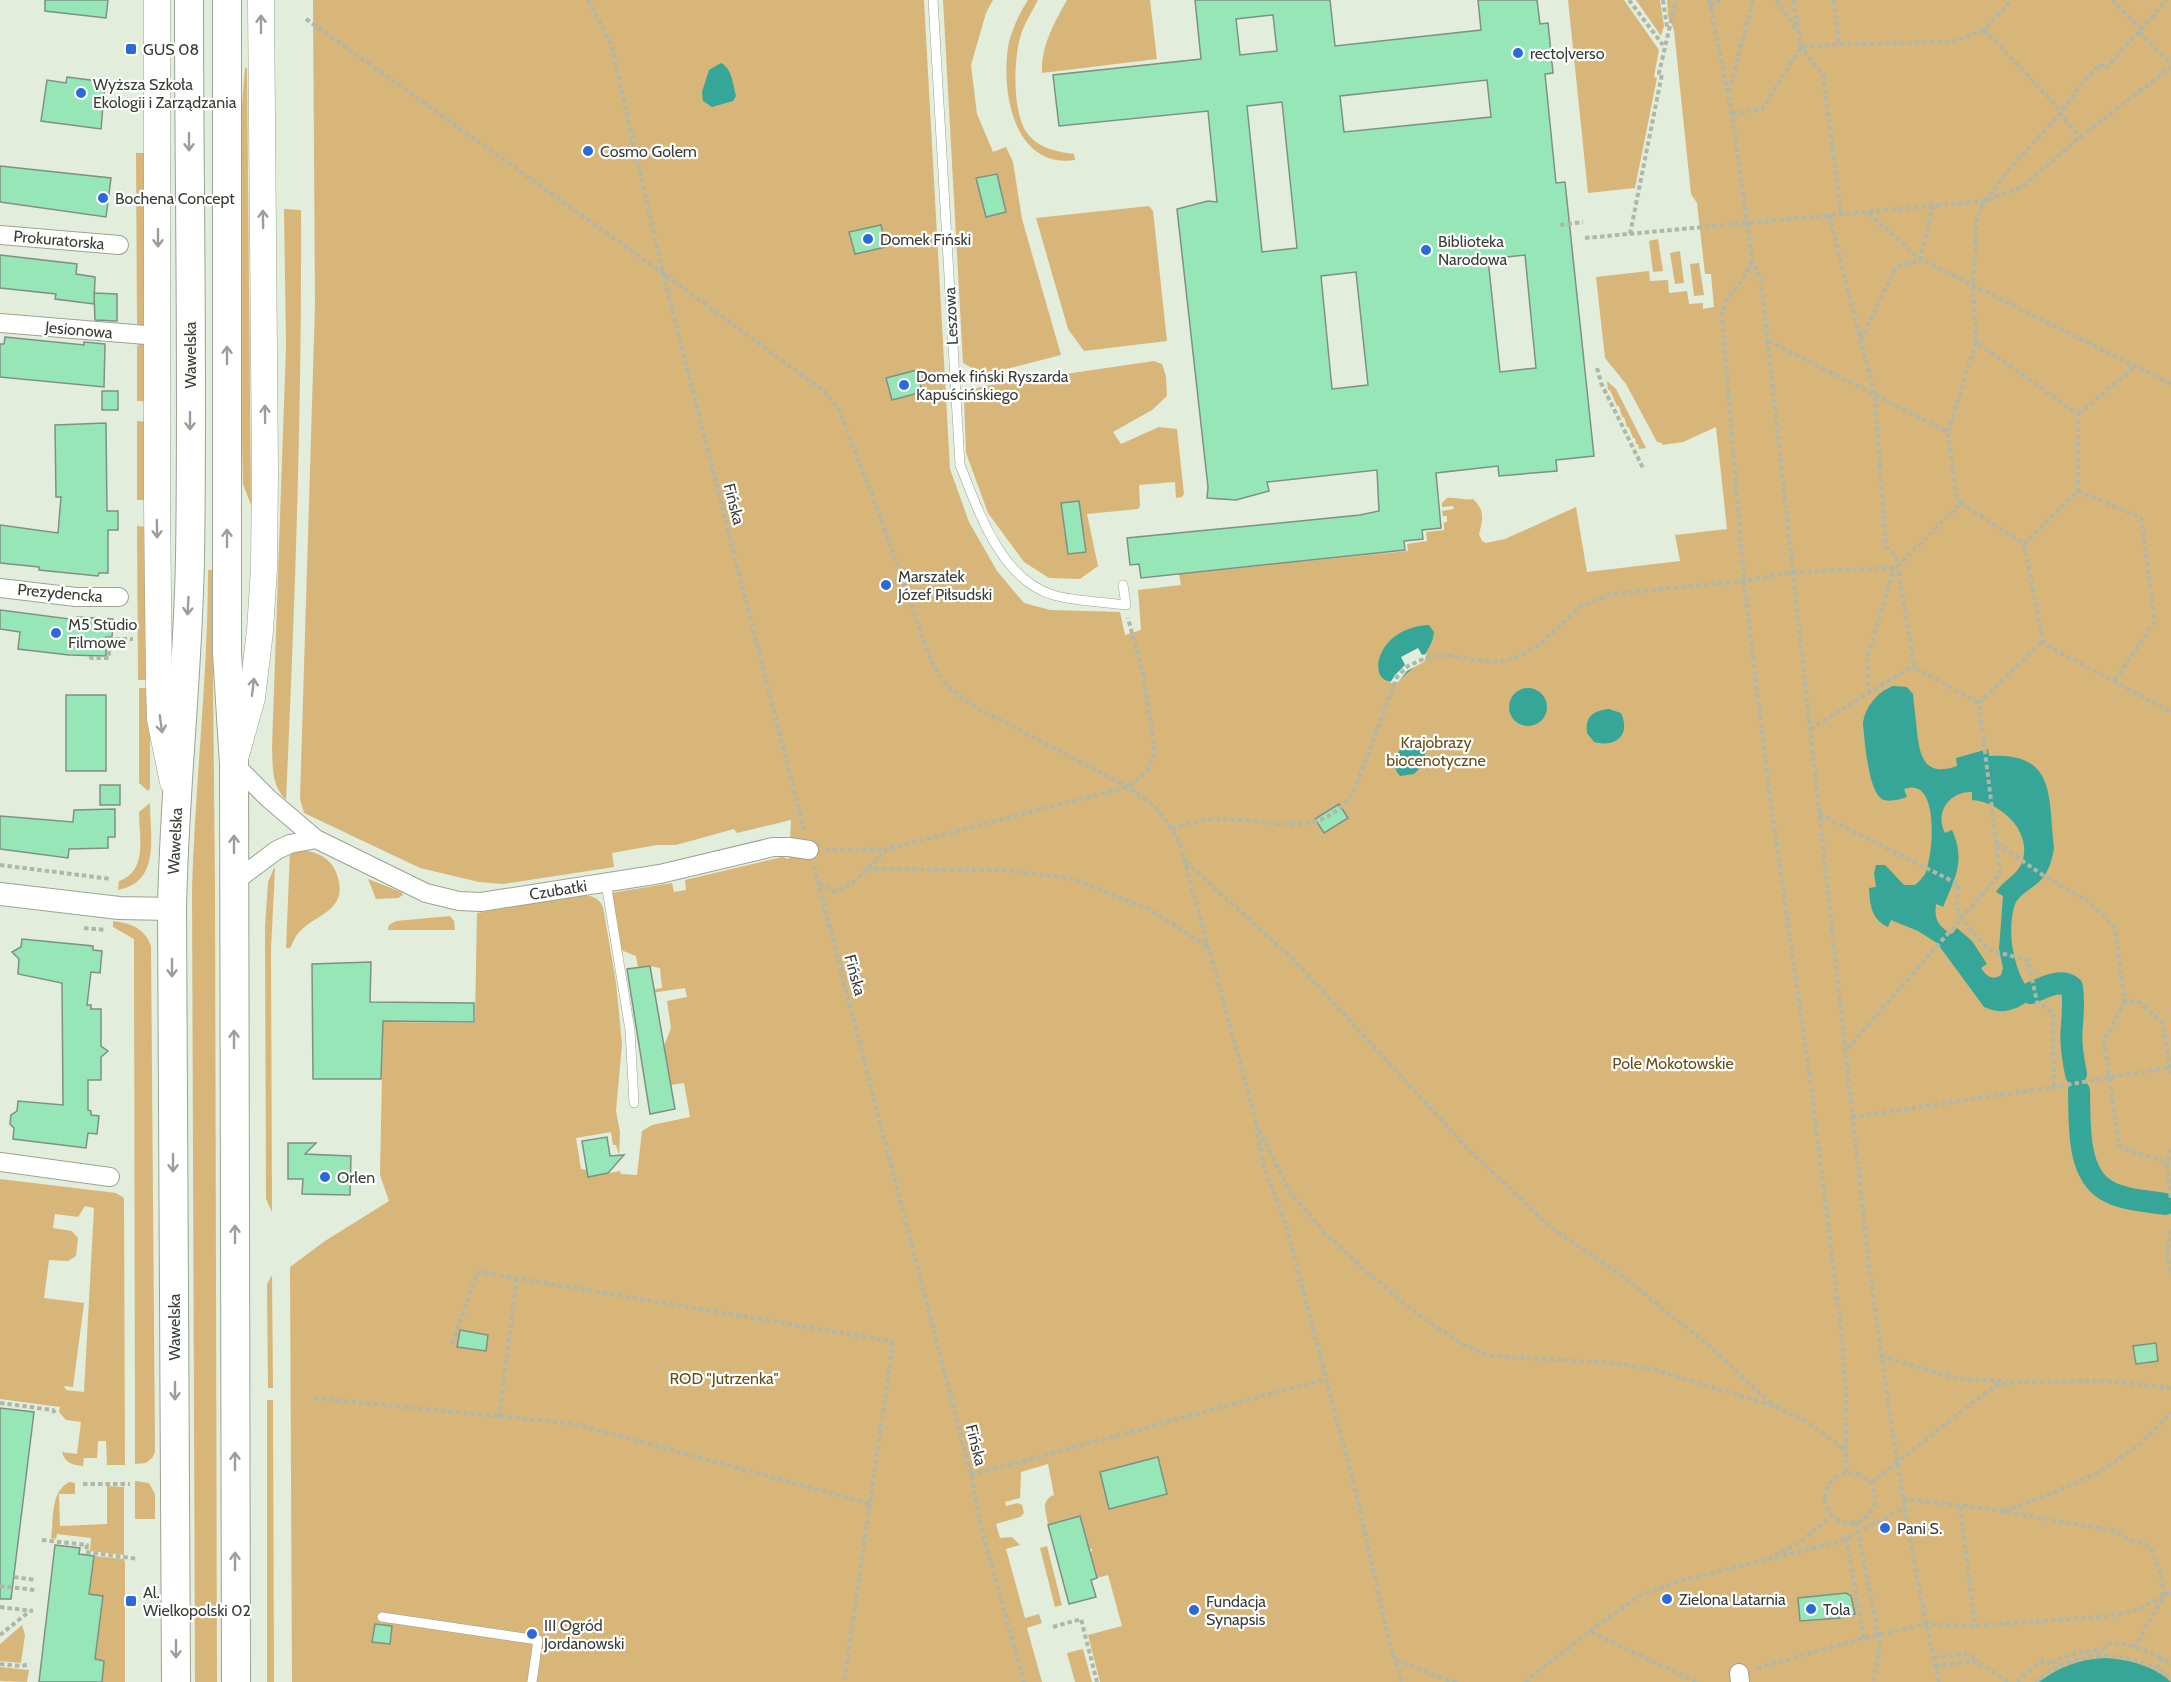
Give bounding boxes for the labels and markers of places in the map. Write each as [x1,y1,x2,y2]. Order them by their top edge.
place label: GUS 08 [143,40,199,59]
marker: GUS 08 [124,42,138,56]
place label: recto|verso [1530,44,1605,63]
marker: recto|verso [1511,46,1525,60]
place label: Wyższa Szkoła Ekologii i Zarządzania [93,75,237,112]
marker: Wyższa Szkoła Ekologii i Zarządzania [74,86,88,100]
place label: Cosmo Golem [600,142,697,161]
marker: Cosmo Golem [581,144,595,158]
place label: Bochena Concept [115,189,235,208]
marker: Bochena Concept [96,191,110,205]
place label: Domek Fiński [880,230,971,249]
marker: Domek Fiński [861,232,875,246]
place label: Biblioteka Narodowa [1438,232,1508,269]
marker: Biblioteka Narodowa [1419,243,1433,257]
place label: Domek fiński Ryszarda Kapuścińskiego [916,367,1069,404]
marker: Domek fiński Ryszarda Kapuścińskiego [897,378,911,392]
place label: Marszałek Józef Piłsudski [897,567,992,604]
marker: Marszałek Józef Piłsudski [879,578,893,592]
place label: M5 Studio Filmowe [68,615,137,652]
marker: M5 Studio Filmowe [49,626,63,640]
place label: Orlen [337,1168,375,1187]
marker: Orlen [318,1170,332,1184]
place label: Pani S. [1897,1519,1942,1538]
marker: Pani S. [1878,1521,1892,1535]
place label: Al. Wielkopolski 02 [143,1583,251,1620]
place label: Zielona Latarnia [1679,1590,1786,1609]
place label: Fundacja Synapsis [1206,1592,1266,1629]
marker: Zielona Latarnia [1660,1592,1674,1606]
marker: Al. Wielkopolski 02 [124,1594,138,1608]
place label: Tola [1823,1600,1851,1619]
marker: Tola [1804,1602,1818,1616]
marker: Fundacja Synapsis [1187,1603,1201,1617]
place label: III Ogród Jordanowski [543,1616,625,1653]
marker: III Ogród Jordanowski [525,1627,539,1641]

